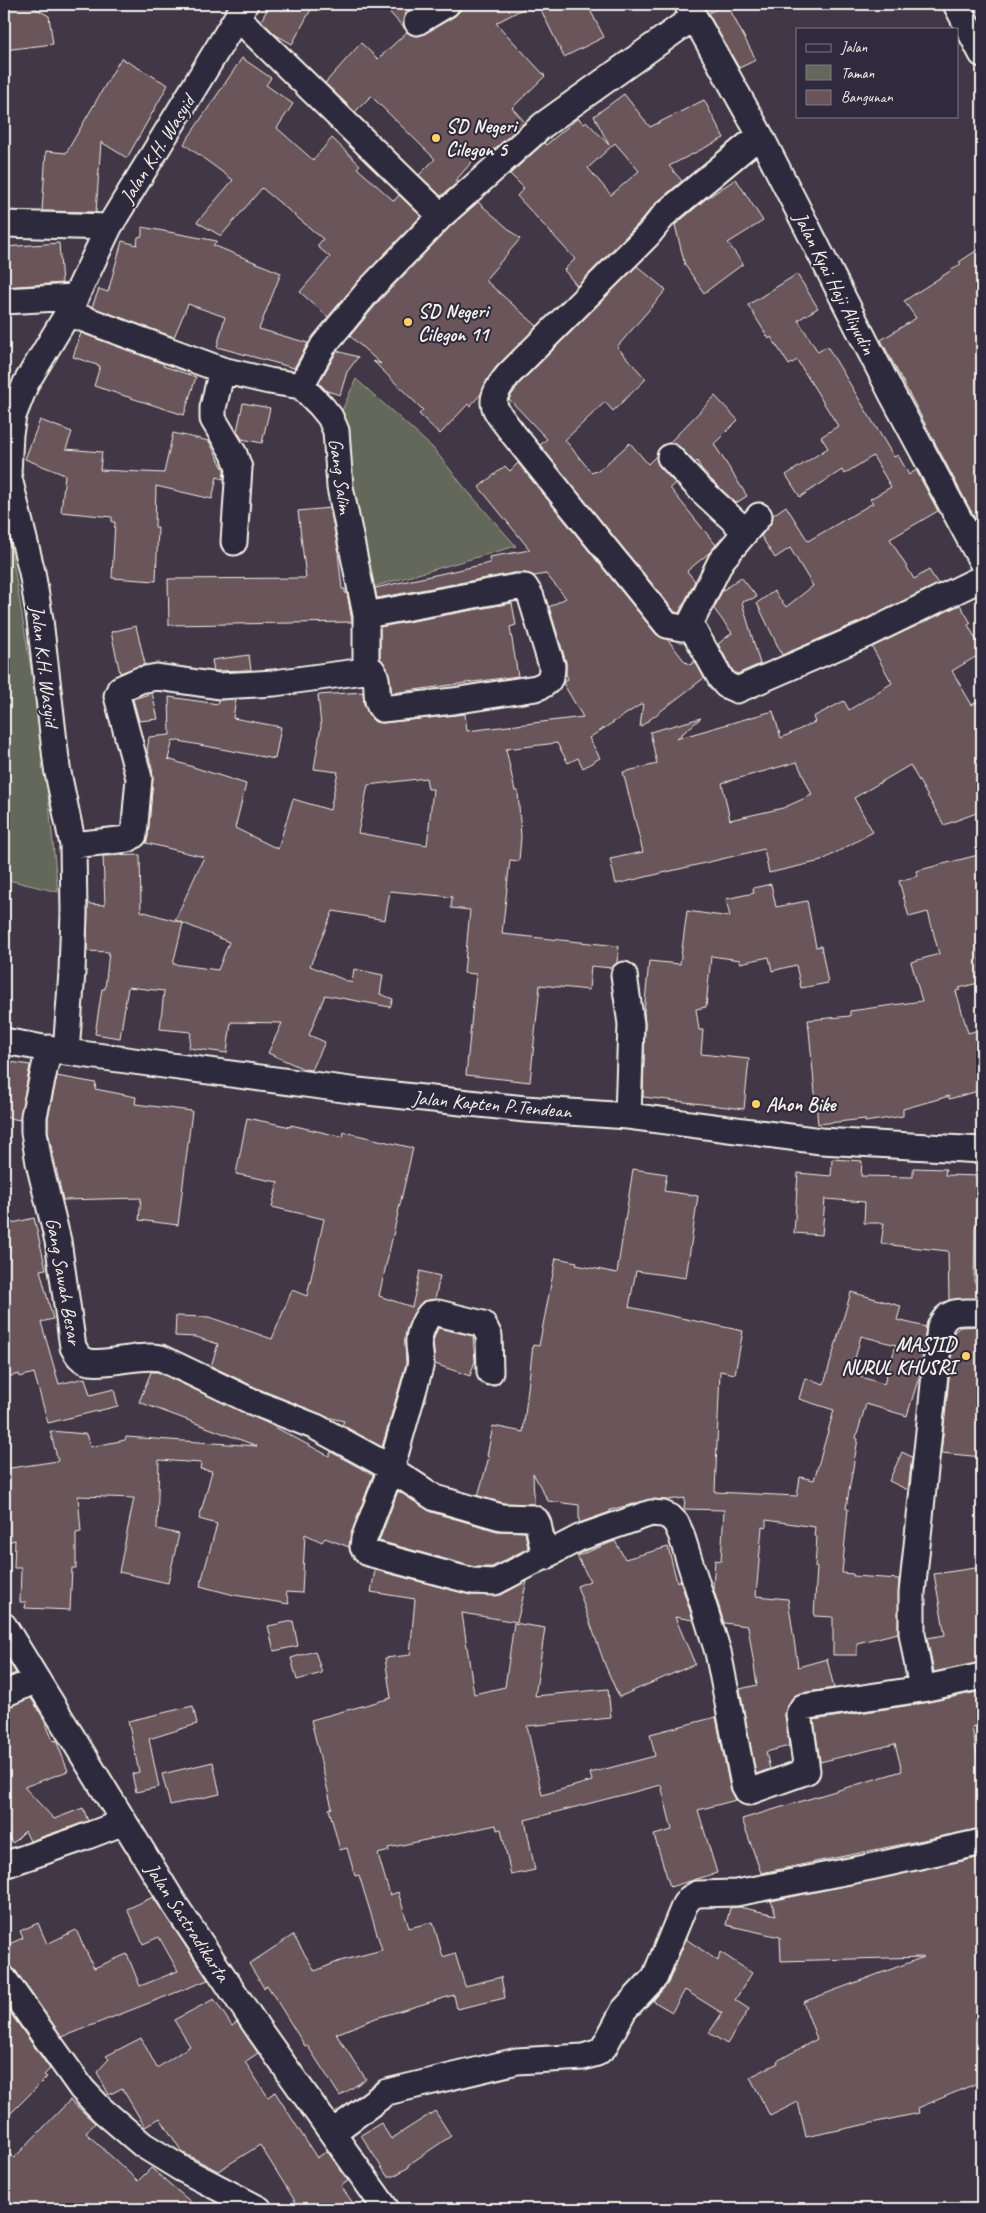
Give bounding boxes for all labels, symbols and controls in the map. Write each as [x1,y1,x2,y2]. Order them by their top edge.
legend [796,28,958,118]
text: Jalan [840,38,868,57]
text: Taman [841,64,874,83]
street label: Jalan K.H. Wasyid [114,88,202,209]
text: Bangunan [841,88,894,107]
place label: SD Negeri Cilegon 5 [446,114,519,162]
marker: SD Negeri Cilegon 5 [430,132,442,144]
street label: Jalan Kyai Haji Aliyudin [787,207,882,360]
place label: SD Negeri Cilegon 11 [418,299,491,347]
marker: SD Negeri Cilegon 11 [402,316,414,328]
street label: Gang Salim [323,437,358,517]
street label: Jalan K.H. Wasyid [25,603,65,731]
street label: Jalan Kapten P.Tendean [410,1085,574,1124]
place label: Ahon Bike [766,1092,837,1117]
marker: Ahon Bike [750,1098,762,1110]
street label: Gang Sawah Besar [40,1216,87,1348]
place label: MASJID NURUL KHUSRI [841,1332,961,1380]
marker: MASJID NURUL KHUSRI [960,1350,972,1362]
street label: Jalan Sastradikarta [139,1857,236,1988]

